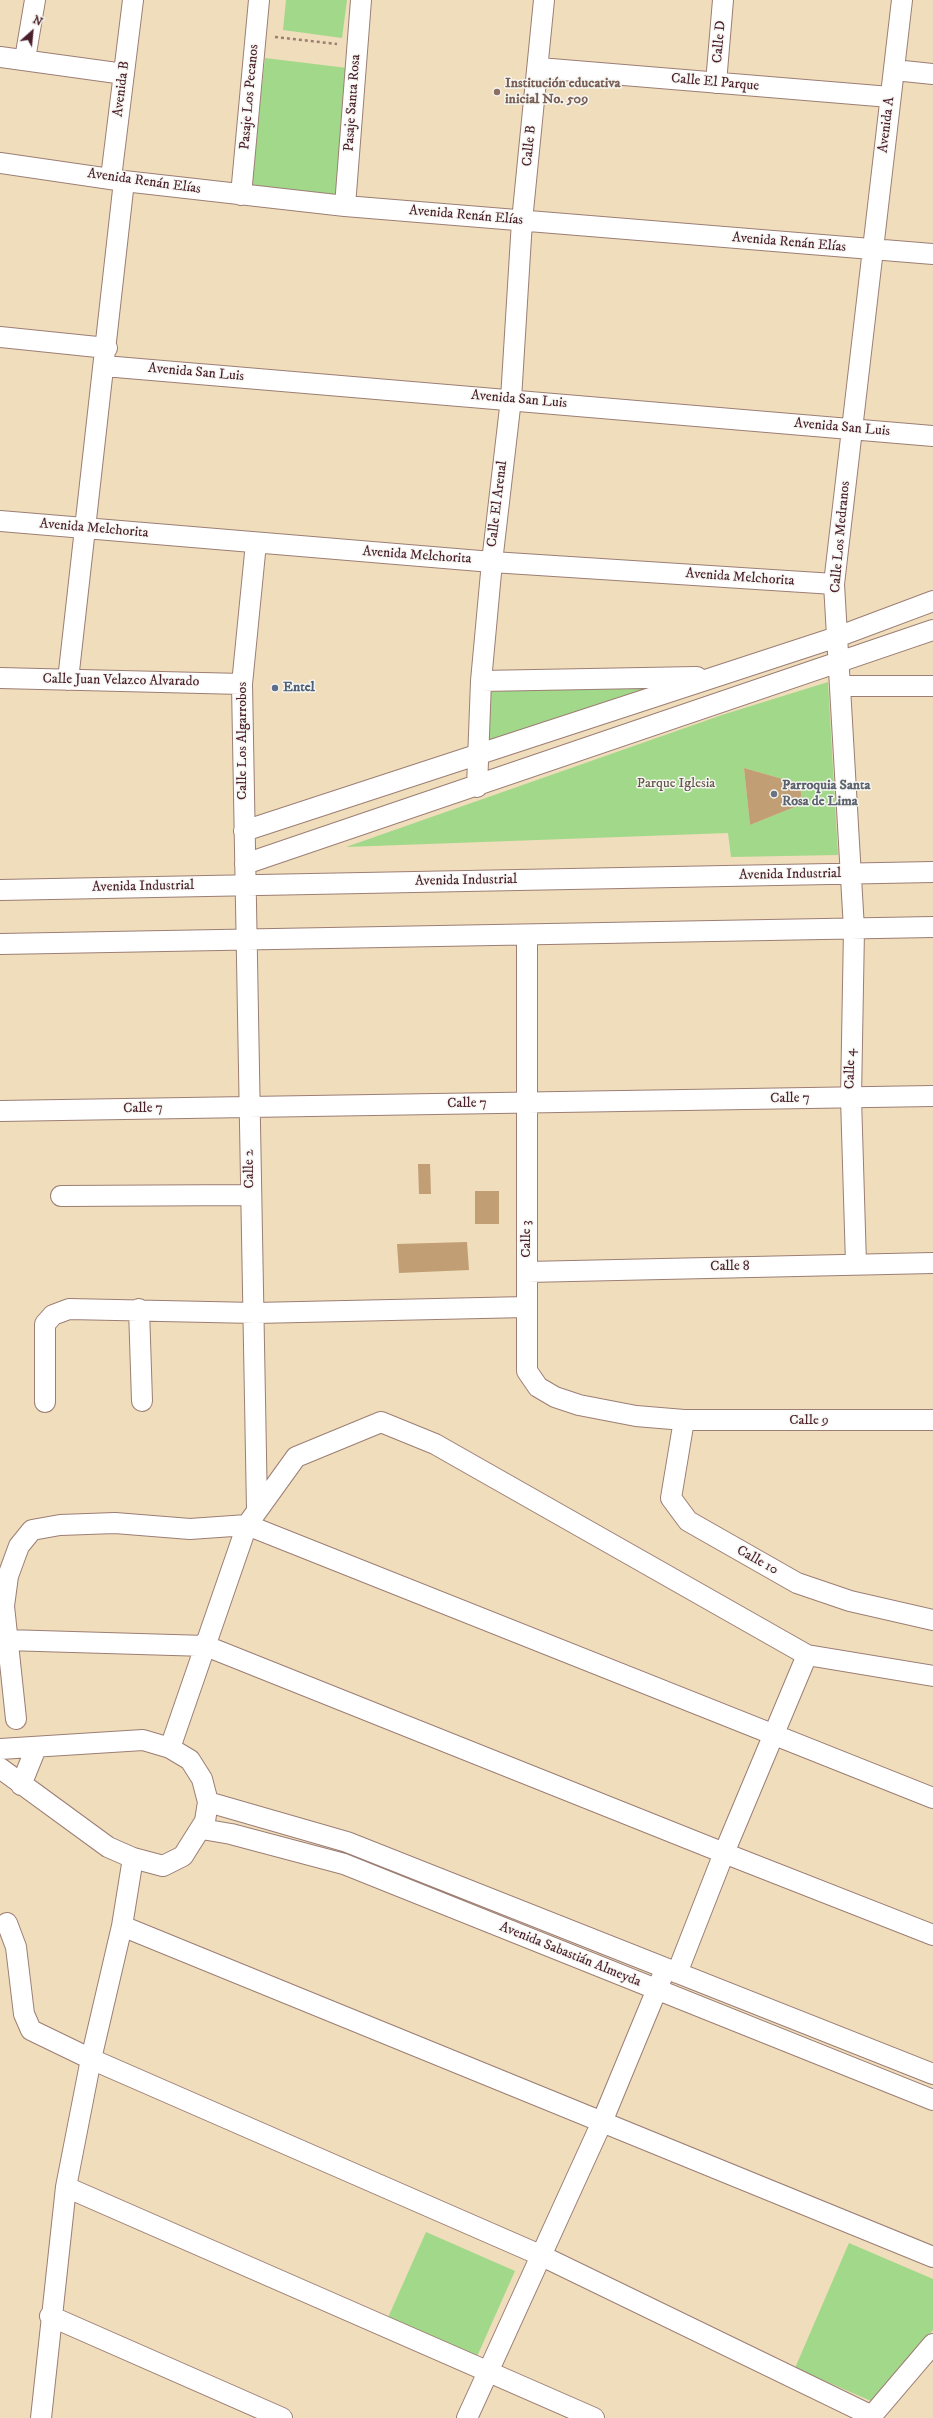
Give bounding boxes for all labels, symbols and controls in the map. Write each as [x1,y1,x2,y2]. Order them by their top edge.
north arrow [12,12,52,52]
text: N [30,13,45,30]
street label: Calle D [710,20,730,64]
street label: Pasaje Los Pecanos [237,44,263,150]
street label: Pasaje Santa Rosa [341,54,365,152]
street label: Avenida B [110,60,134,118]
street label: Calle El Parque [670,71,760,95]
place label: Institución educativa inicial No. 509 [505,76,621,108]
marker: Institución educativa inicial No. 509 [492,87,502,97]
street label: Avenida A [875,96,899,154]
street label: Calle B [519,125,541,167]
street label: Avenida Renán Elías [86,166,202,198]
street label: Avenida Renán Elías [408,203,524,229]
street label: Avenida Renán Elías [731,230,847,256]
street label: Avenida San Luis [147,360,245,386]
street label: Avenida San Luis [470,387,568,413]
street label: Avenida San Luis [793,415,891,441]
street label: Calle El Arenal [484,460,512,548]
street label: Calle Los Medranos [828,480,854,594]
street label: Avenida Melchorita [39,516,149,542]
street label: Avenida Melchorita [362,544,472,568]
street label: Avenida Melchorita [685,566,795,590]
street label: Calle Juan Velazco Alvarado [42,671,200,691]
place label: Entel [283,680,315,696]
street label: Calle Los Algarrobos [235,682,251,800]
marker: Entel [270,683,280,693]
park label: Parque Iglesia [637,776,715,792]
place label: Parroquia Santa Rosa de Lima [782,778,871,810]
marker: Parroquia Santa Rosa de Lima [769,789,779,799]
street label: Avenida Industrial [739,866,841,884]
street label: Avenida Industrial [415,872,517,890]
street label: Avenida Industrial [92,878,194,896]
street label: Calle 4 [842,1049,860,1089]
street label: Calle 7 [770,1090,810,1108]
street label: Calle 7 [447,1095,487,1113]
street label: Calle 7 [123,1100,163,1118]
street label: Calle 2 [241,1149,259,1189]
street label: Calle 3 [519,1220,535,1258]
street label: Calle 8 [710,1258,750,1276]
street label: Calle 9 [789,1413,829,1429]
street label: Calle 10 [733,1543,781,1579]
street label: Avenida Sabastián Almeyda [497,1919,643,1991]

